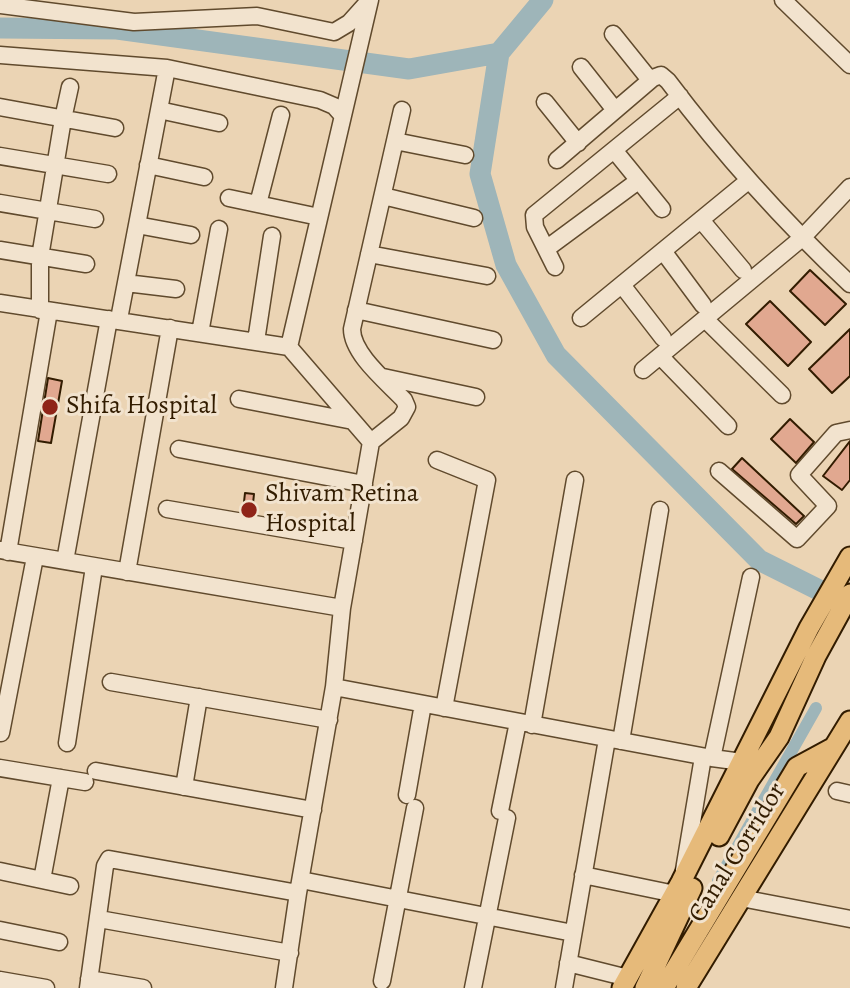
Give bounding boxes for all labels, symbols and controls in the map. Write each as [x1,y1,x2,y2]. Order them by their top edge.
place label: Shifa Hospital [66,391,217,423]
marker: Shifa Hospital [40,397,60,417]
place label: Shivam Retina Hospital [265,479,419,540]
marker: Shivam Retina Hospital [239,500,259,520]
street label: Canal Corridor [683,777,793,929]

